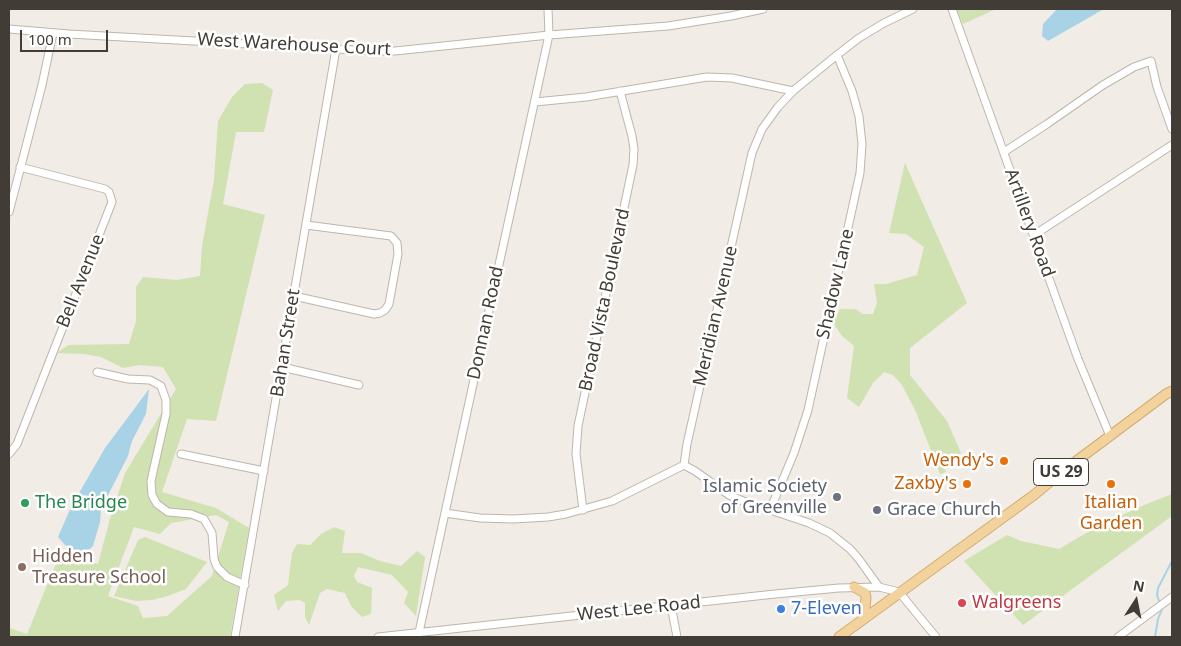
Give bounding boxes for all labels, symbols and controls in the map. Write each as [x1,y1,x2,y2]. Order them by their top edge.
scale bar [22,20,110,52]
text: 100 m [28,29,72,49]
street label: West Warehouse Court [197,29,391,61]
street label: Artillery Road [999,166,1059,280]
street label: Broad Vista Boulevard [575,207,635,393]
street label: Shadow Lane [813,227,859,341]
street label: Bell Avenue [52,231,110,331]
street label: Meridian Avenue [689,244,743,388]
street label: Donnan Road [463,264,509,382]
street label: Bahan Street [267,287,305,399]
place label: Wendy's [923,450,994,472]
marker: Wendy's [998,455,1010,467]
road number: US 29 [1034,458,1088,486]
place label: Zaxby's [894,473,957,495]
place label: Islamic Society of Greenville [703,476,827,518]
marker: Zaxby's [961,478,973,490]
marker: Italian Garden [1105,478,1117,490]
marker: Islamic Society of Greenville [831,491,843,503]
place label: The Bridge [35,492,127,514]
place label: Italian Garden [1080,492,1142,534]
marker: The Bridge [19,497,31,509]
place label: Grace Church [887,499,1001,521]
marker: Grace Church [871,504,883,516]
place label: Hidden Treasure School [32,546,166,588]
marker: Hidden Treasure School [16,561,28,573]
text: N [1132,575,1146,596]
north arrow [1111,576,1161,626]
street label: West Lee Road [576,592,702,626]
place label: Walgreens [972,592,1061,614]
marker: Walgreens [956,597,968,609]
place label: 7-Eleven [791,598,862,620]
marker: 7-Eleven [775,603,787,615]

